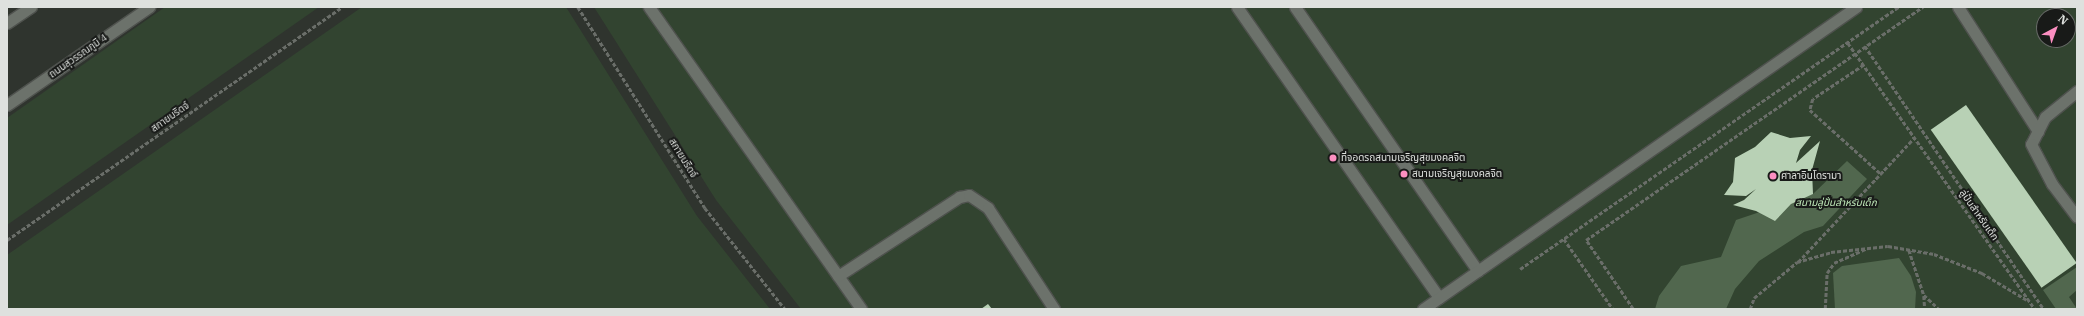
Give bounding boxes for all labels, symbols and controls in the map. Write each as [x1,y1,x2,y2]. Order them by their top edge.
north arrow [2036,8,2076,48]
text: N [2055,12,2071,28]
street label: ถนนสุวรรณภูมิ 4 [47,32,109,80]
street label: สกายบริดจ์ [148,99,192,135]
street label: สกายบริดจ์ [666,136,700,180]
place label: ที่จอดรถสนามเจริญสุขมงคลจิต [1341,152,1465,164]
marker: ที่จอดรถสนามเจริญสุขมงคลจิต [1328,153,1338,163]
place label: สนามเจริญสุขมงคลจิต [1412,168,1502,180]
marker: สนามเจริญสุขมงคลจิต [1399,169,1409,179]
place label: ศาลาอินโดรามา [1781,170,1841,182]
marker: ศาลาอินโดรามา [1768,171,1778,181]
street label: ลู่ปั่นสำหรับเด็ก [1957,187,2001,243]
park label: สนามลู่ปั่นสำหรับเด็ก [1795,197,1877,209]

